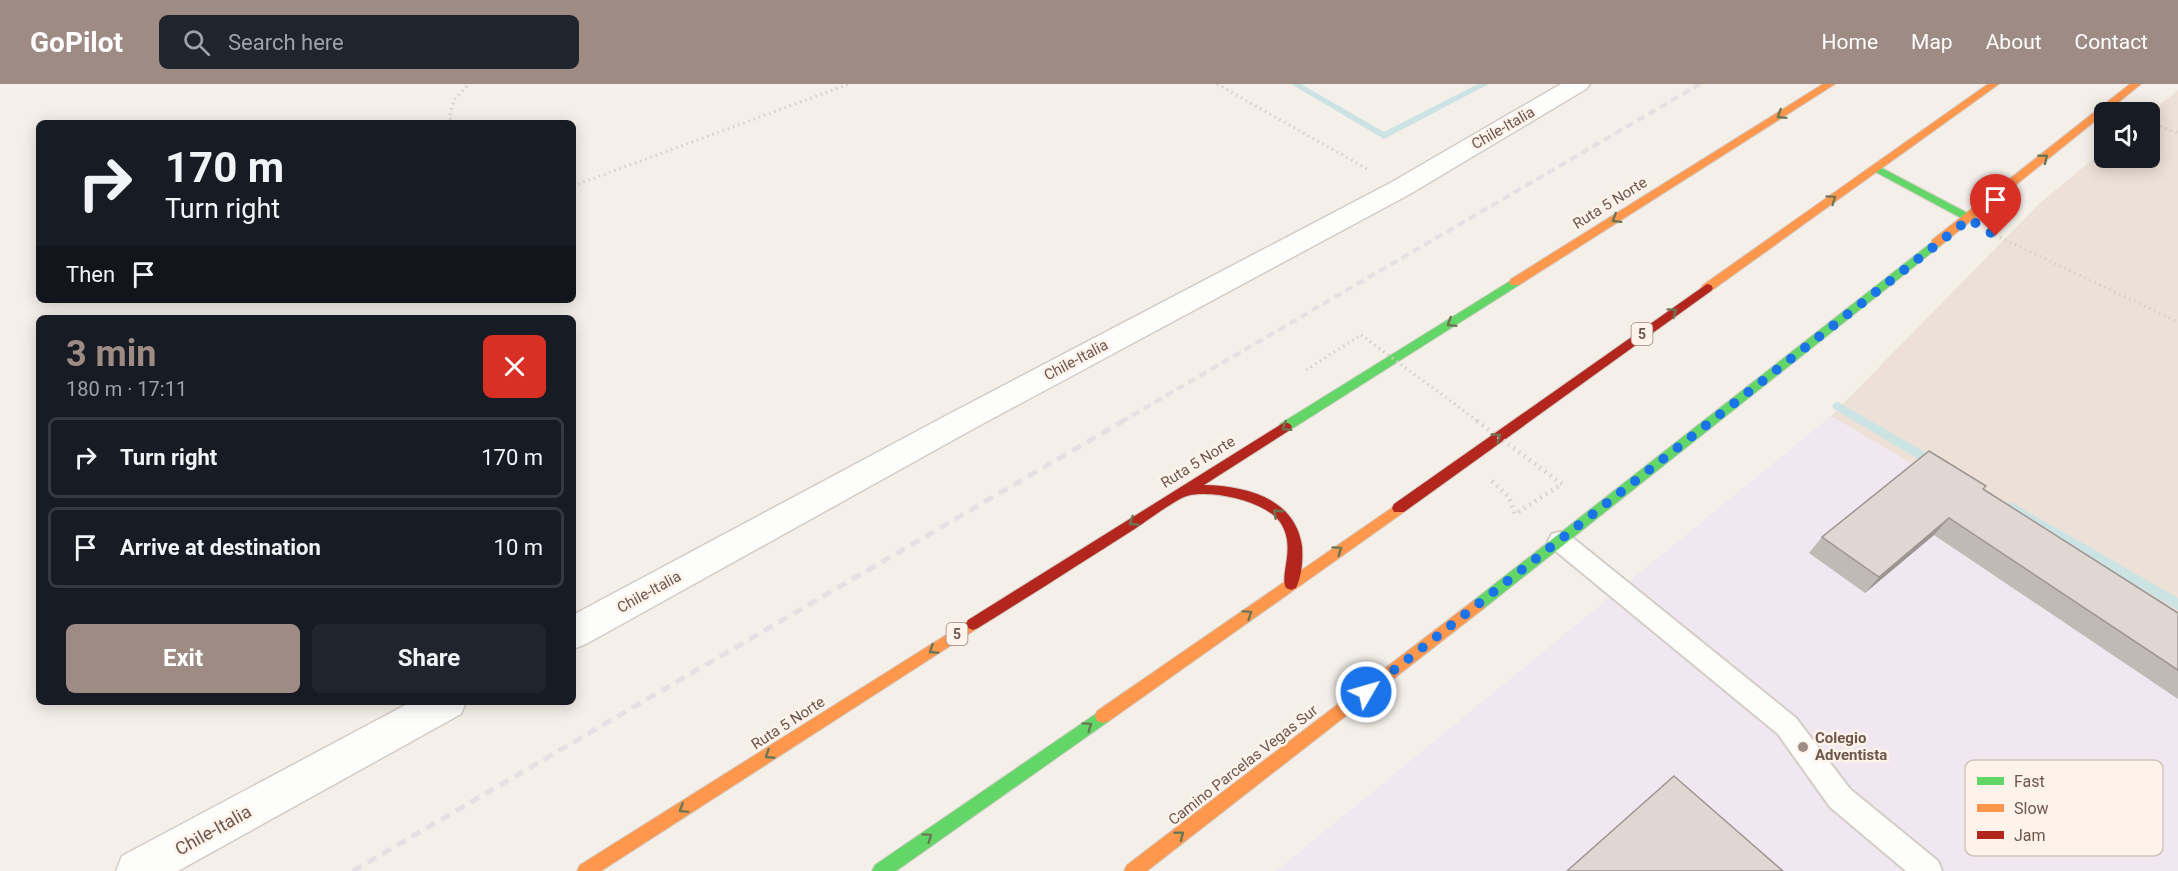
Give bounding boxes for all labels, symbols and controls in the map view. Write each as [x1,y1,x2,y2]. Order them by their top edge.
search box [159,15,579,69]
text: GoPilot [30,26,123,59]
icon: search [180,26,213,59]
text: Search here [228,30,344,55]
text: Home [1822,30,1878,54]
text: Map [1911,30,1953,54]
text: About [1986,30,2042,54]
text: Contact [2075,30,2148,54]
map controls [2094,102,2160,168]
button: sound [2094,102,2160,168]
street label: Chile-Italia [1468,103,1538,153]
one-way arrow [1777,108,1787,120]
text: 170 m [165,143,284,192]
icon: right [66,144,144,222]
one-way arrow [2037,155,2048,166]
street label: Ruta 5 Norte [1570,173,1650,233]
pin [1970,174,2021,236]
icon: arrive [1979,183,2012,216]
text: Turn right [165,193,280,225]
one-way arrow [1826,195,1837,206]
one-way arrow [1612,212,1623,223]
icon: arrive [127,258,160,291]
text: Then [66,262,115,287]
one-way arrow [1667,308,1678,319]
one-way arrow [1447,315,1457,327]
road number: 5 [1632,323,1652,345]
text: 3 min [66,333,157,375]
button: close [483,335,546,398]
street label: Chile-Italia [1041,336,1111,384]
text: 180 m · 17:11 [66,377,187,401]
one-way arrow [1282,419,1292,431]
street label: Ruta 5 Norte [1158,432,1238,492]
one-way arrow [1491,433,1502,444]
icon: right [69,441,102,474]
text: Turn right [120,445,217,470]
text: 170 m [481,445,543,470]
one-way arrow [1273,509,1284,520]
one-way arrow [1129,515,1139,527]
icon: arrive [69,531,102,564]
text: Arrive at destination [120,535,321,560]
text: 10 m [494,535,543,560]
one-way arrow [1332,546,1343,557]
street label: Chile-Italia [614,567,684,617]
one-way arrow [1241,610,1252,621]
road number: 5 [946,623,968,645]
button: Exit [66,624,300,693]
button: Share [312,624,546,693]
one-way arrow [929,643,940,654]
position arrow [1334,660,1398,724]
street label: Ruta 5 Norte [748,693,828,753]
street label: Camino Parcelas Vegas Sur [1165,701,1321,829]
one-way arrow [1082,722,1093,733]
place label: Colegio Adventista [1815,729,1887,764]
marker: Colegio Adventista [1796,740,1810,754]
one-way arrow [764,747,775,758]
legend [1965,760,2163,856]
text: Fast [2014,772,2045,791]
text: Slow [2014,799,2049,818]
street label: Chile-Italia [171,800,255,860]
one-way arrow [679,802,689,814]
text: Jam [2014,826,2046,845]
one-way arrow [1173,832,1184,843]
one-way arrow [922,833,933,844]

